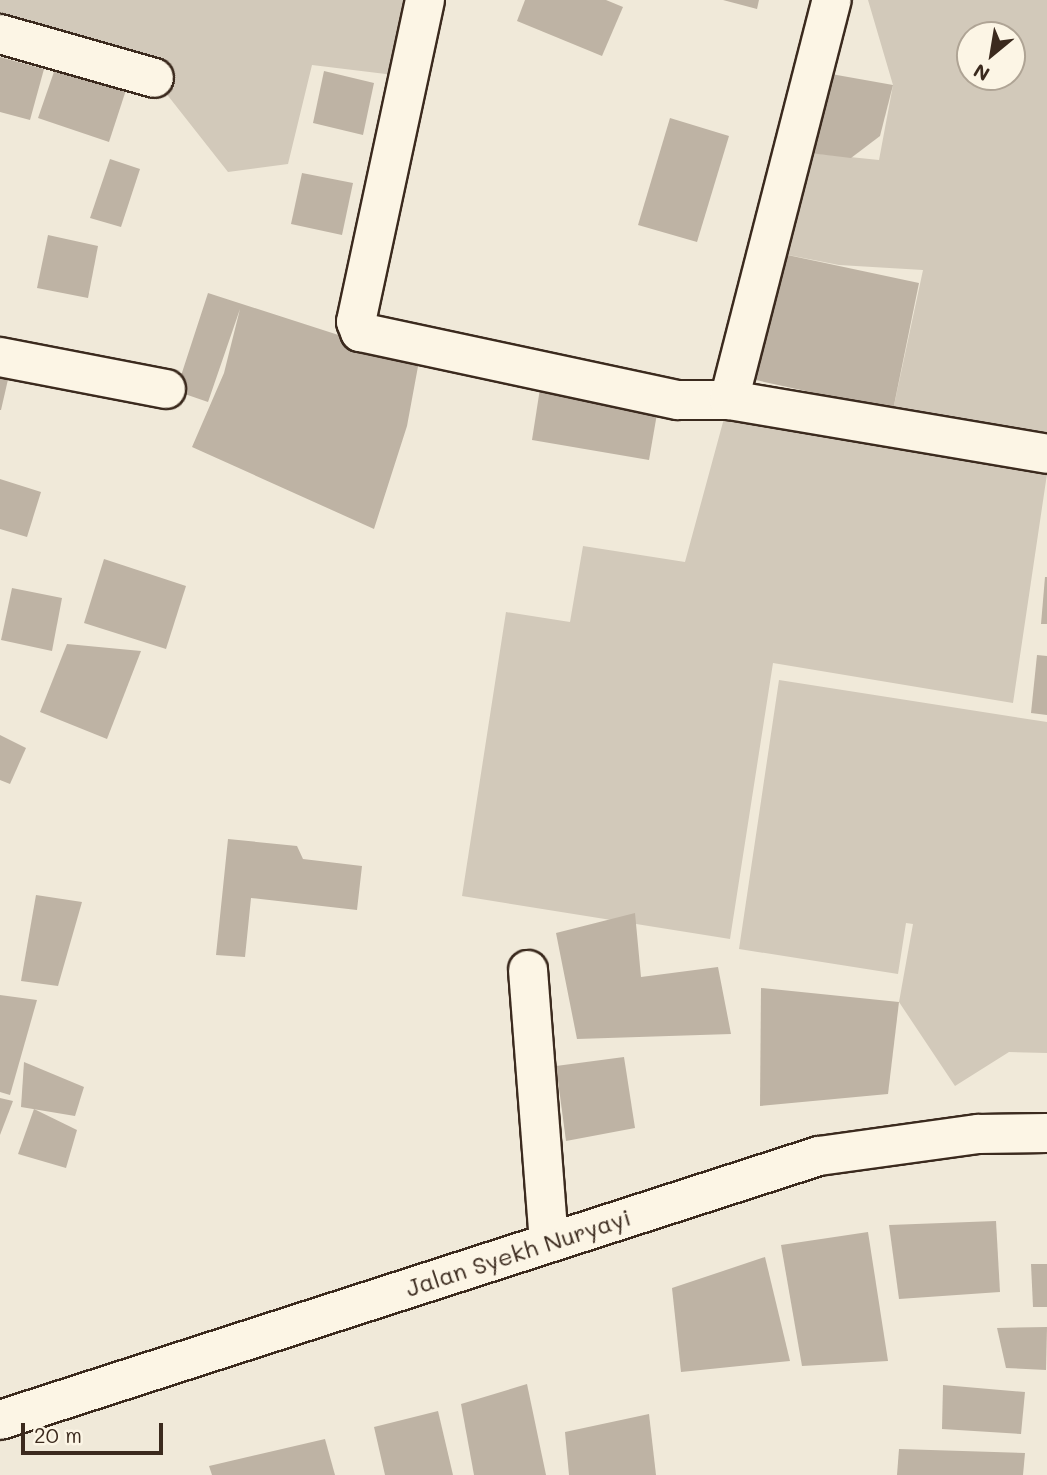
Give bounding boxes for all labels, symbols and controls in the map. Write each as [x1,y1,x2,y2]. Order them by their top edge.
north arrow [956,21,1026,91]
text: N [969,58,994,87]
street label: Jalan Syekh Nuryayi [402,1202,634,1302]
scale bar [24,1408,166,1452]
text: 20 m [34,1421,82,1448]

